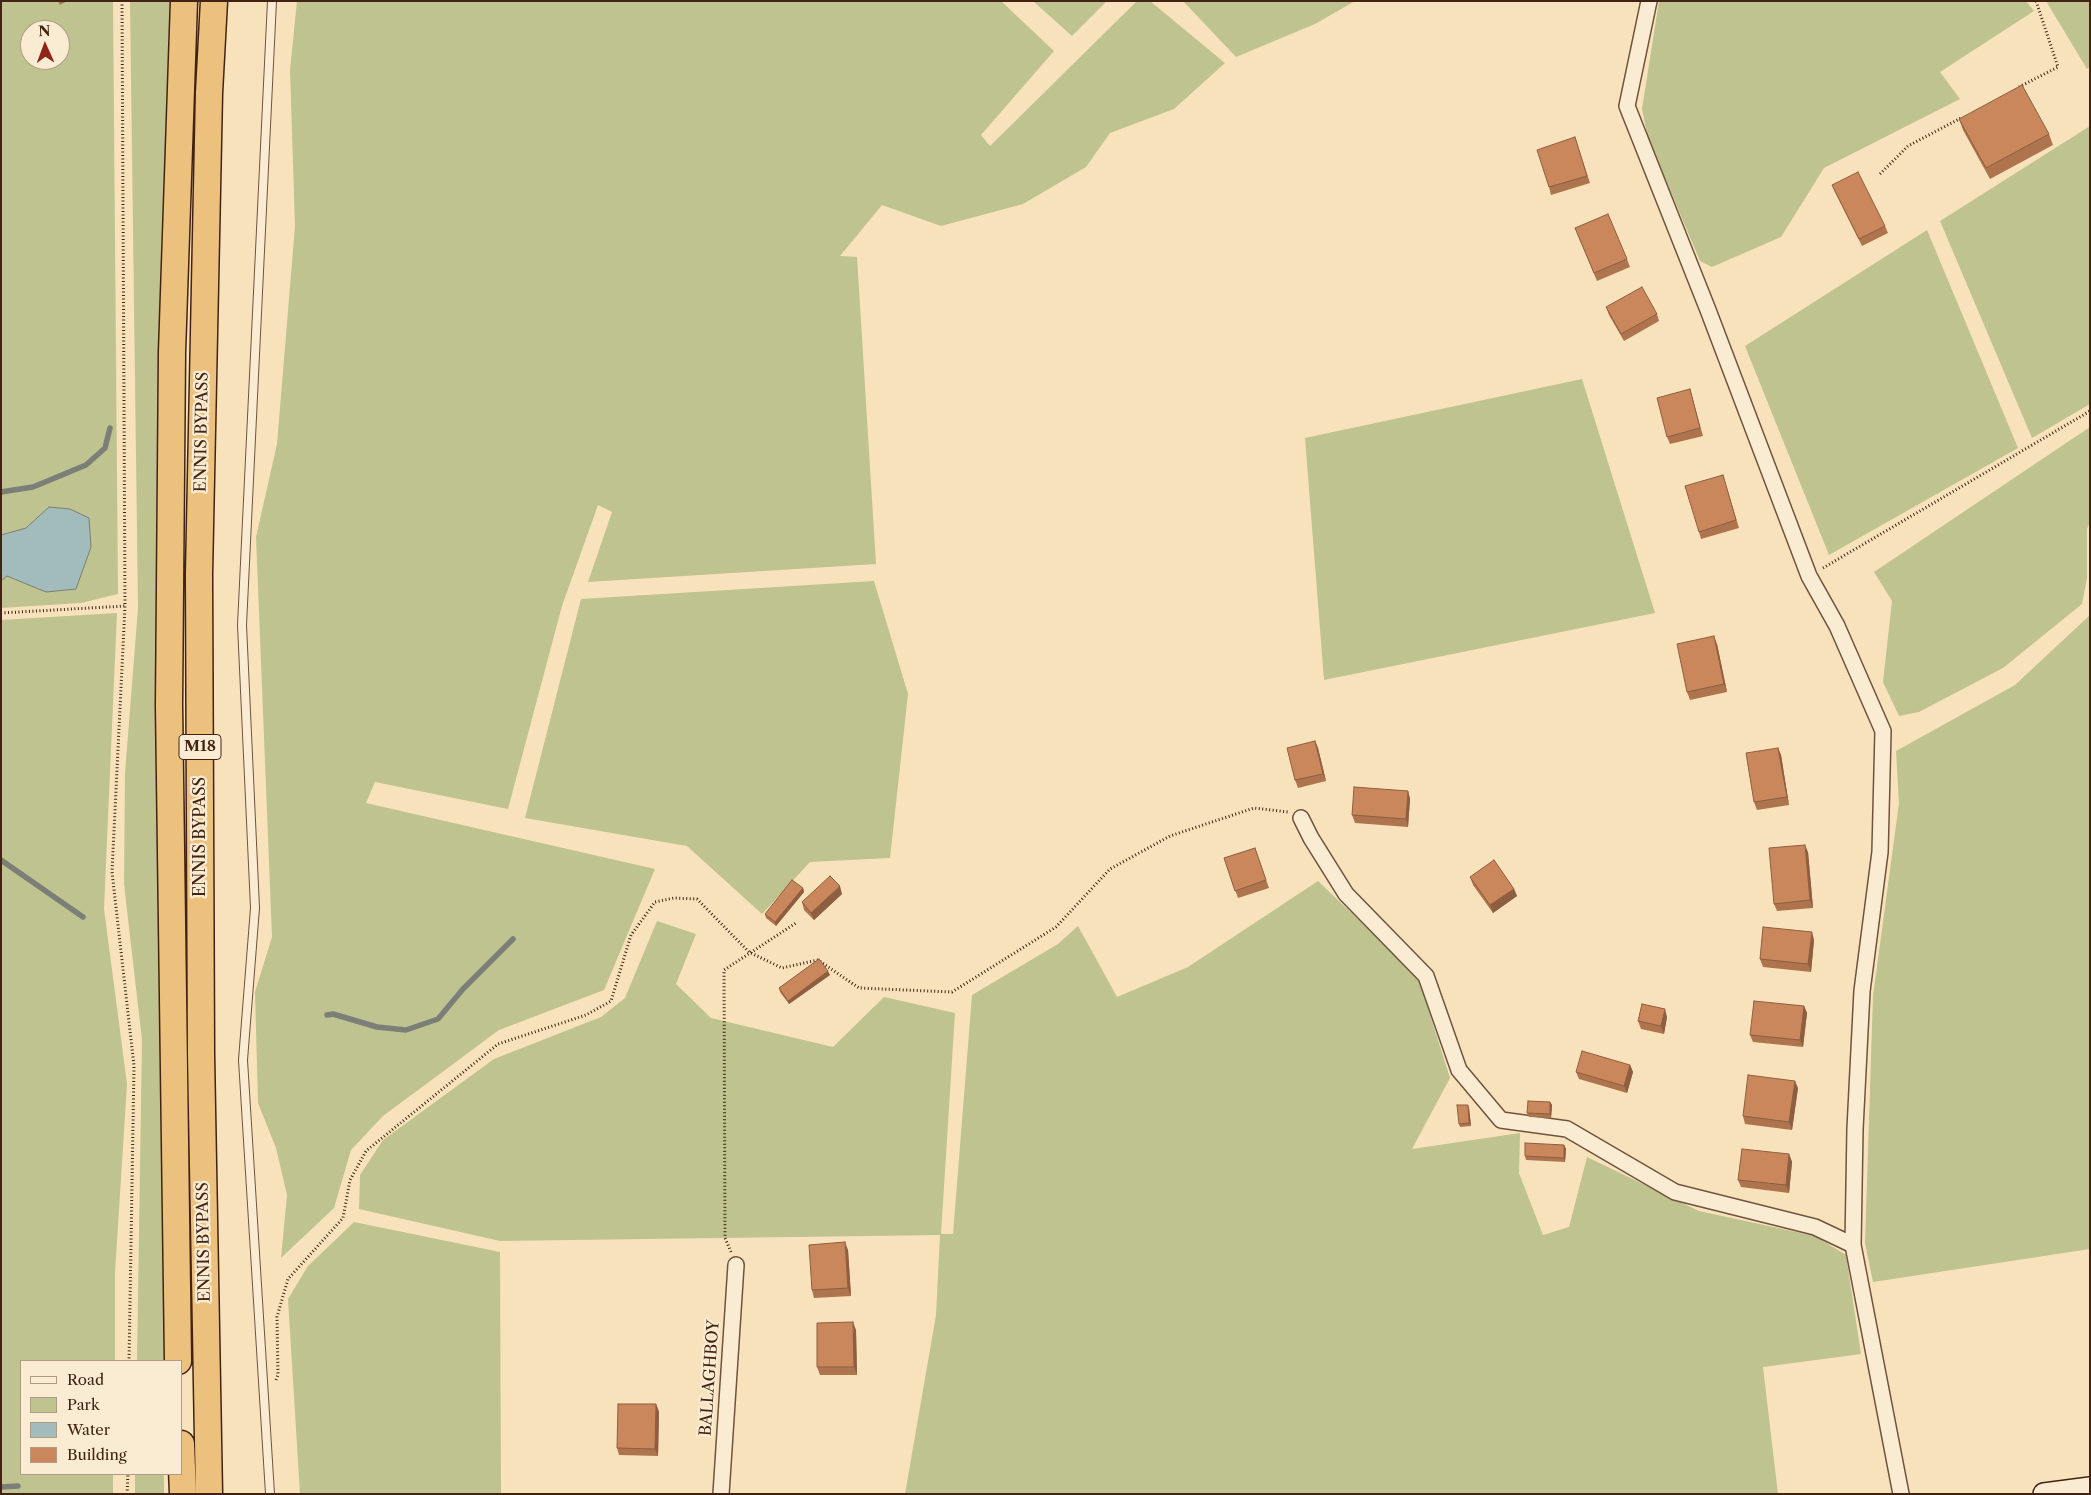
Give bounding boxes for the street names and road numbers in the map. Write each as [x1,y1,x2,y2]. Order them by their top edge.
street label: ENNIS BYPASS [191,372,213,492]
road number: M18 [179,734,221,760]
street label: ENNIS BYPASS [190,777,210,897]
street label: ENNIS BYPASS [193,1182,215,1302]
street label: BALLAGHBOY [696,1319,724,1437]

